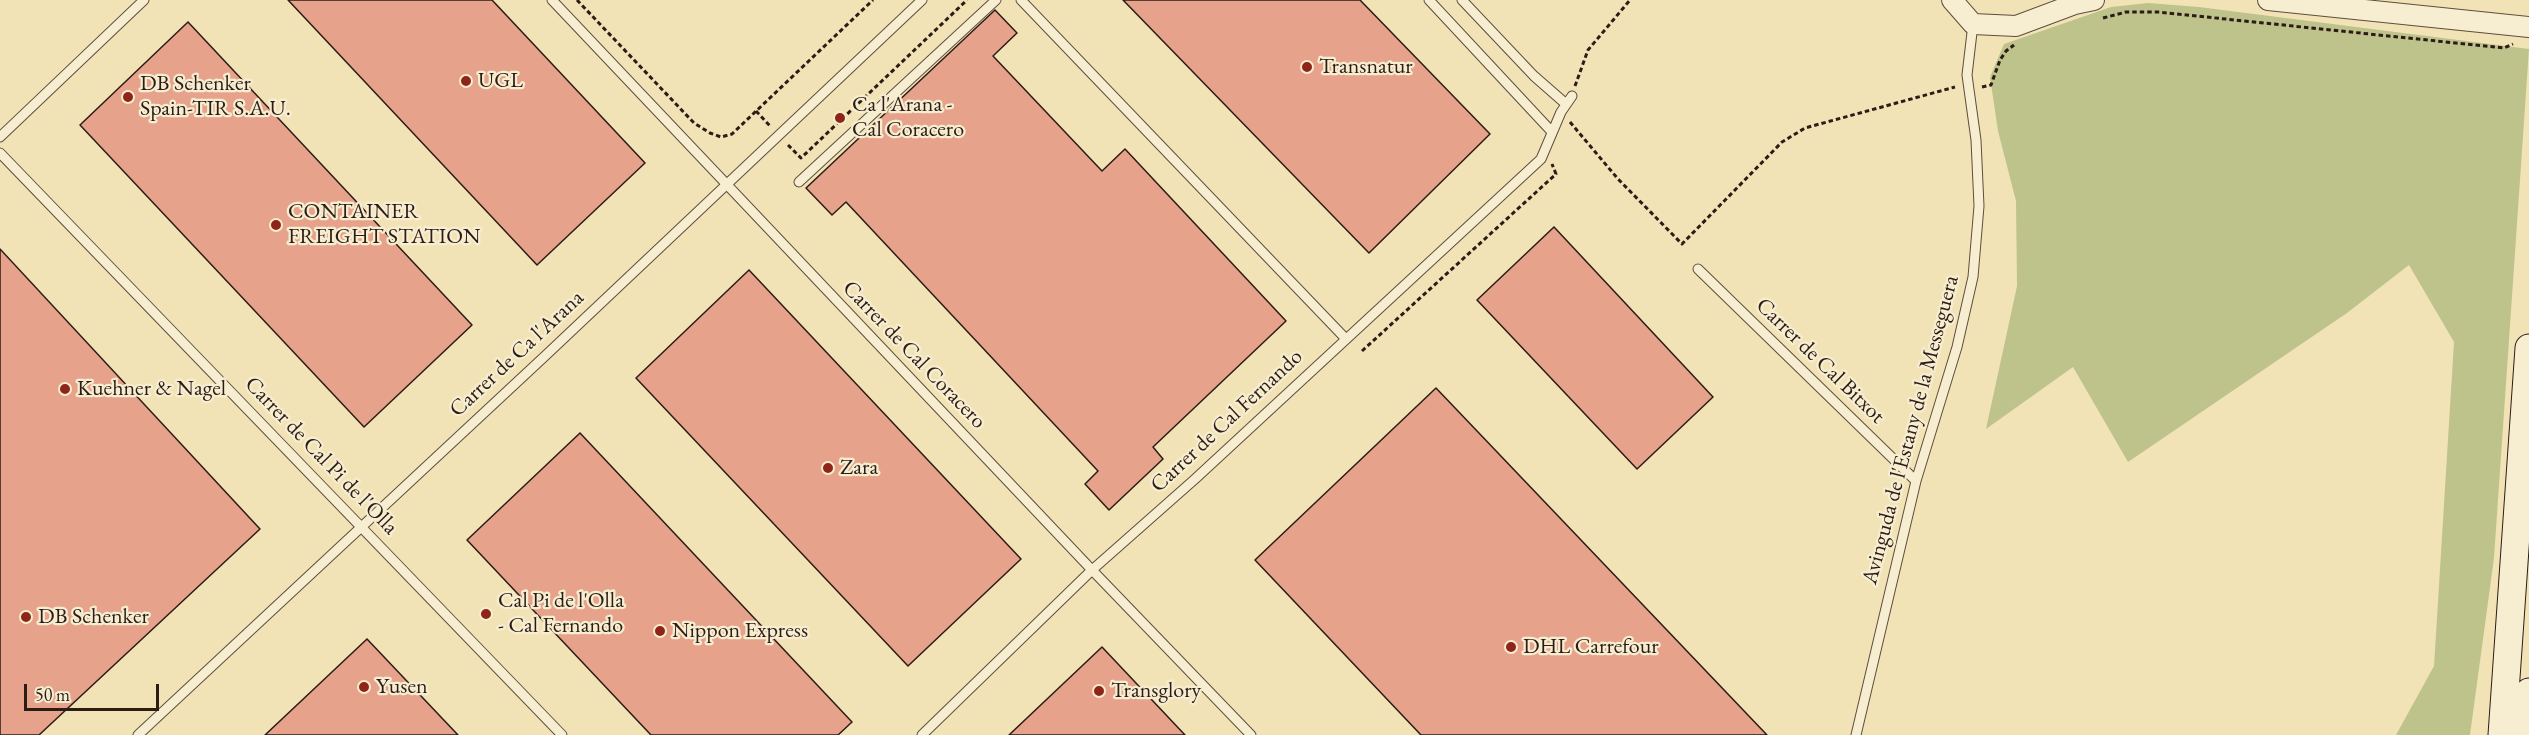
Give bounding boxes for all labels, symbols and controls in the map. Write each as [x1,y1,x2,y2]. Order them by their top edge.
place label: Transnatur [1319,54,1413,80]
marker: Transnatur [1300,60,1314,74]
place label: UGL [478,68,523,94]
place label: DB Schenker Spain-TIR S.A.U. [140,71,291,122]
marker: UGL [459,74,473,88]
marker: DB Schenker Spain-TIR S.A.U. [121,90,135,104]
place label: Ca l'Arana - Cal Coracero [852,92,964,144]
marker: Ca l'Arana - Cal Coracero [833,111,847,125]
place label: CONTAINER FREIGHT STATION [288,199,480,250]
marker: CONTAINER FREIGHT STATION [269,218,283,232]
street label: Avinguda de l'Estany de la Messeguera [1857,273,1965,587]
street label: Carrer de Cal Coracero [837,275,991,435]
street label: Carrer de Ca l'Arana [444,285,590,423]
street label: Carrer de Cal Bitxot [1750,293,1890,429]
street label: Carrer de Cal Fernando [1146,344,1308,498]
street label: Carrer de Cal Pi de l'Olla [239,371,403,541]
place label: Kuehner & Nagel [77,376,226,402]
marker: Kuehner & Nagel [58,382,72,396]
place label: Zara [840,455,878,481]
marker: Zara [821,461,835,475]
place label: Cal Pi de l'Olla - Cal Fernando [498,588,624,640]
place label: DB Schenker [38,604,149,630]
marker: Cal Pi de l'Olla - Cal Fernando [479,607,493,621]
marker: DB Schenker [19,610,33,624]
place label: Nippon Express [672,618,808,644]
marker: Nippon Express [653,624,667,638]
place label: DHL Carrefour [1523,634,1659,660]
marker: DHL Carrefour [1504,640,1518,654]
scale bar [27,672,162,710]
place label: Yusen [376,674,428,700]
place label: Transglory [1111,678,1201,704]
marker: Yusen [357,680,371,694]
text: 50 m [35,683,70,706]
marker: Transglory [1092,684,1106,698]

